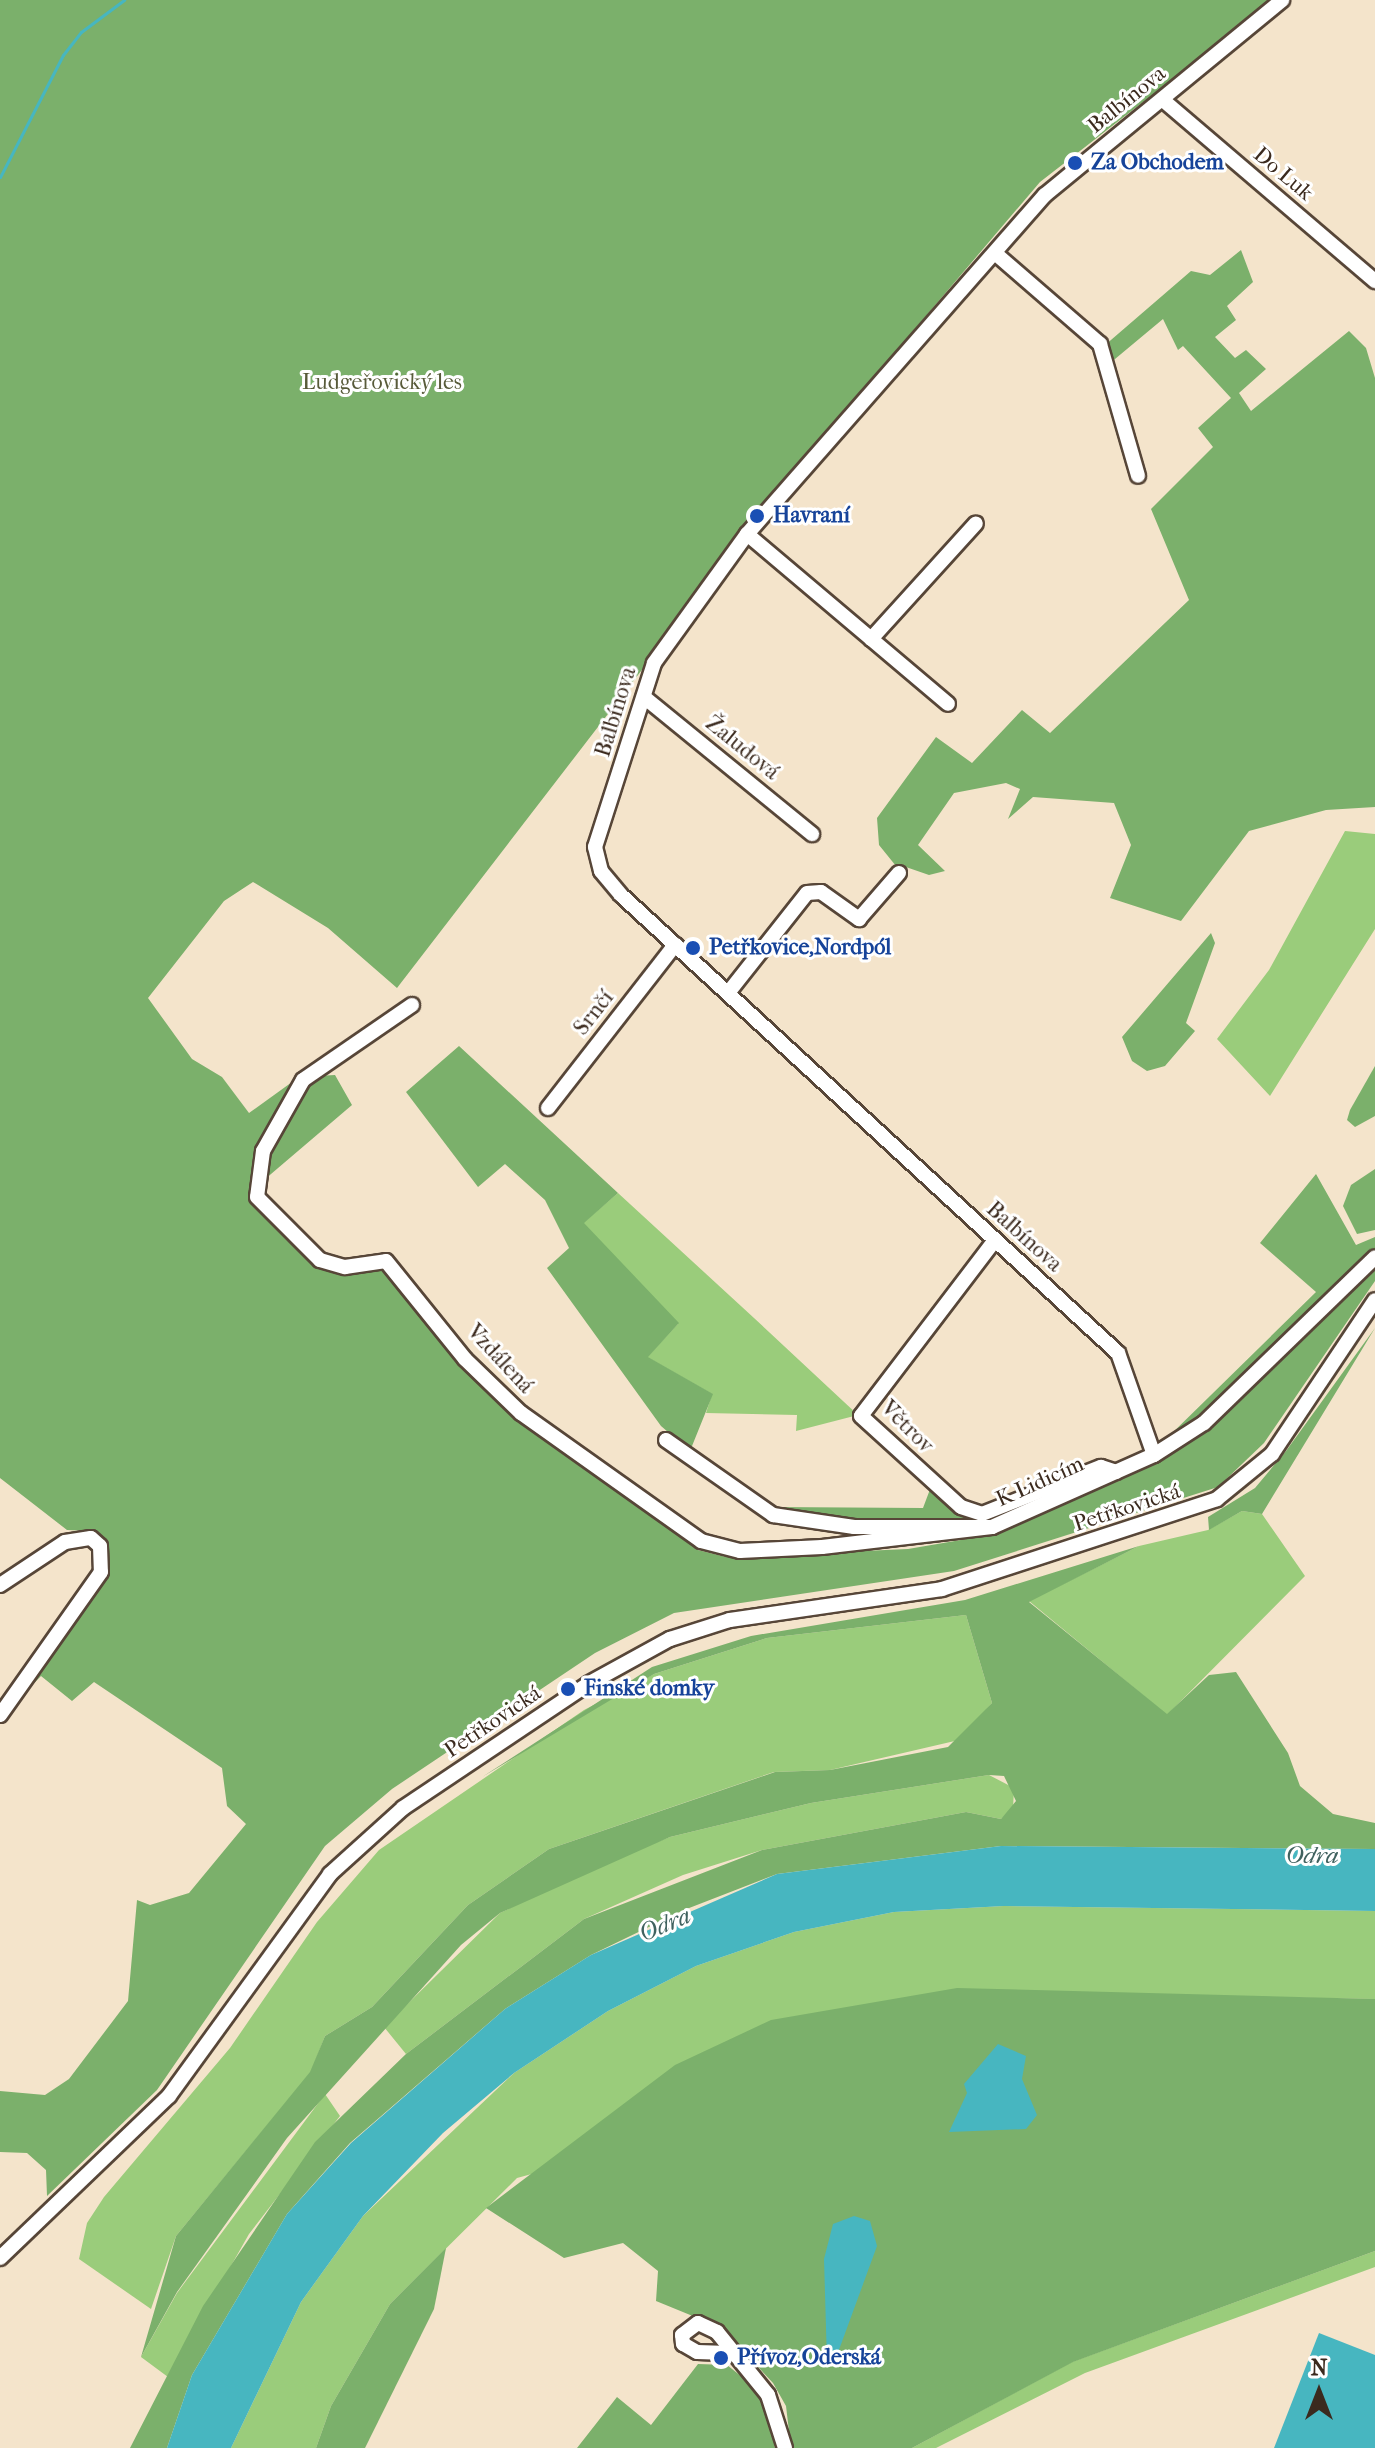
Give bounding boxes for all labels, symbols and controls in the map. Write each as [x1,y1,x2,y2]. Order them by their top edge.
street label: Balbínova [1083,61,1171,139]
street label: Do Luk [1248,141,1318,207]
place label: Za Obchodem [1091,150,1224,176]
marker: Za Obchodem [1066,154,1084,172]
park label: Ludgeřovický les [302,370,462,396]
place label: Havraní [773,503,850,529]
marker: Havraní [748,507,766,525]
street label: Balbínova [590,664,642,760]
street label: Žaludová [700,710,784,786]
place label: Petřkovice,Nordpól [709,935,891,961]
marker: Petřkovice,Nordpól [684,939,702,957]
street label: Srnčí [568,985,620,1041]
street label: Balbínova [981,1196,1067,1278]
street label: Vzdálená [461,1319,539,1399]
street label: Větrov [875,1395,939,1459]
street label: K Lidicím [992,1451,1088,1513]
street label: Petřkovická [1070,1478,1184,1538]
place label: Finské domky [584,1676,714,1702]
street label: Petřkovická [440,1680,546,1764]
marker: Finské domky [559,1680,577,1698]
water label: Odra [1285,1842,1339,1870]
water label: Odra [635,1901,695,1949]
place label: Přívoz,Oderská [737,2345,881,2371]
marker: Přívoz,Oderská [712,2349,730,2367]
north arrow [1279,2352,1359,2432]
text: N [1311,2355,1327,2381]

